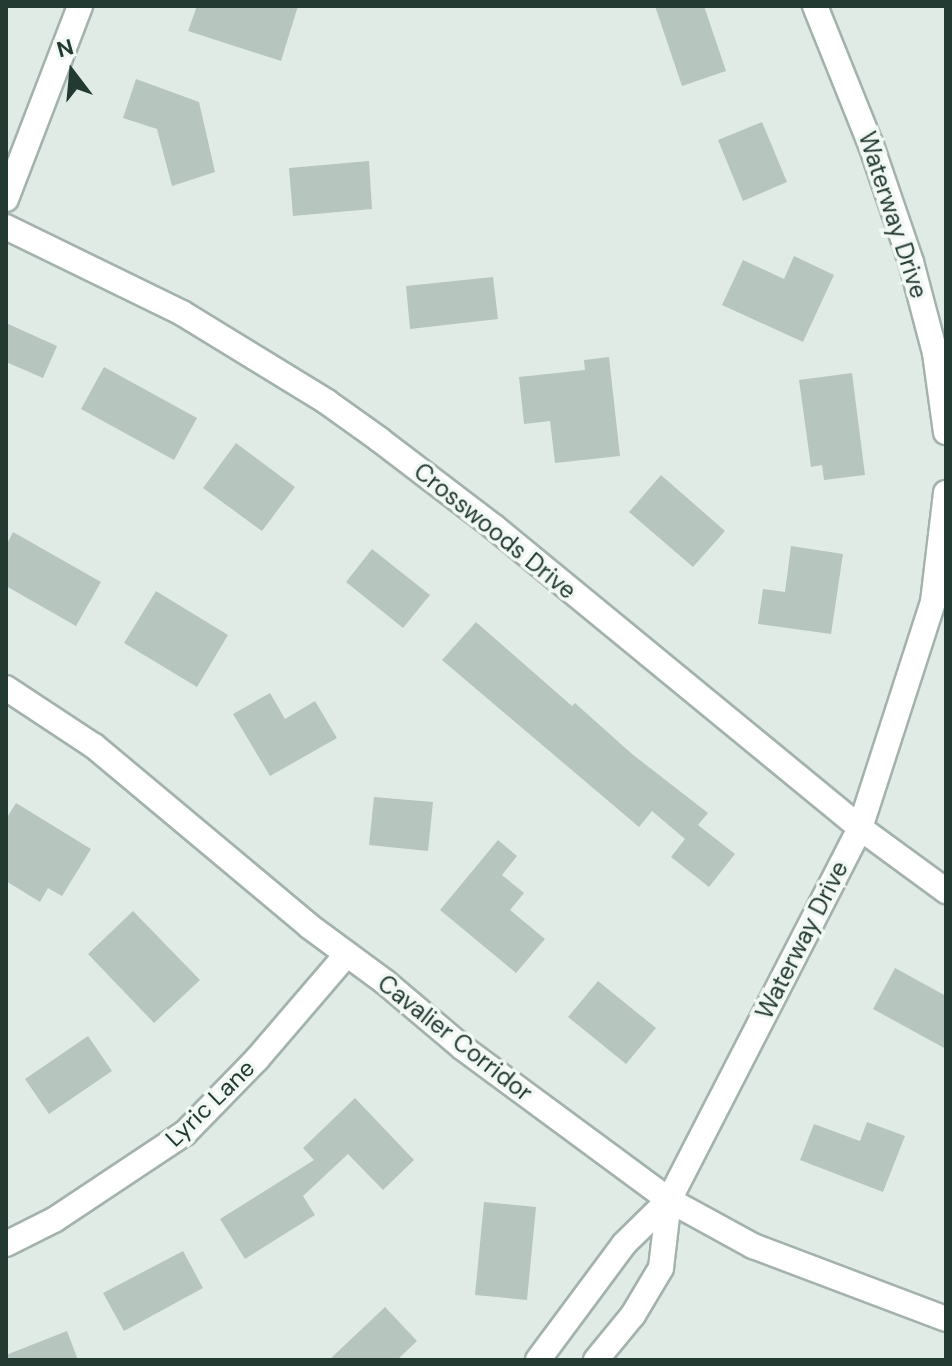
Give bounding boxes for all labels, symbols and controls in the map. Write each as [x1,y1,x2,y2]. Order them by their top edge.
north arrow [32,32,112,112]
text: N [54,32,77,65]
street label: Waterway Drive [852,128,934,302]
street label: Crosswoods Drive [408,457,582,605]
street label: Waterway Drive [750,856,854,1024]
street label: Cavalier Corridor [372,969,538,1107]
street label: Lyric Lane [160,1054,260,1152]

